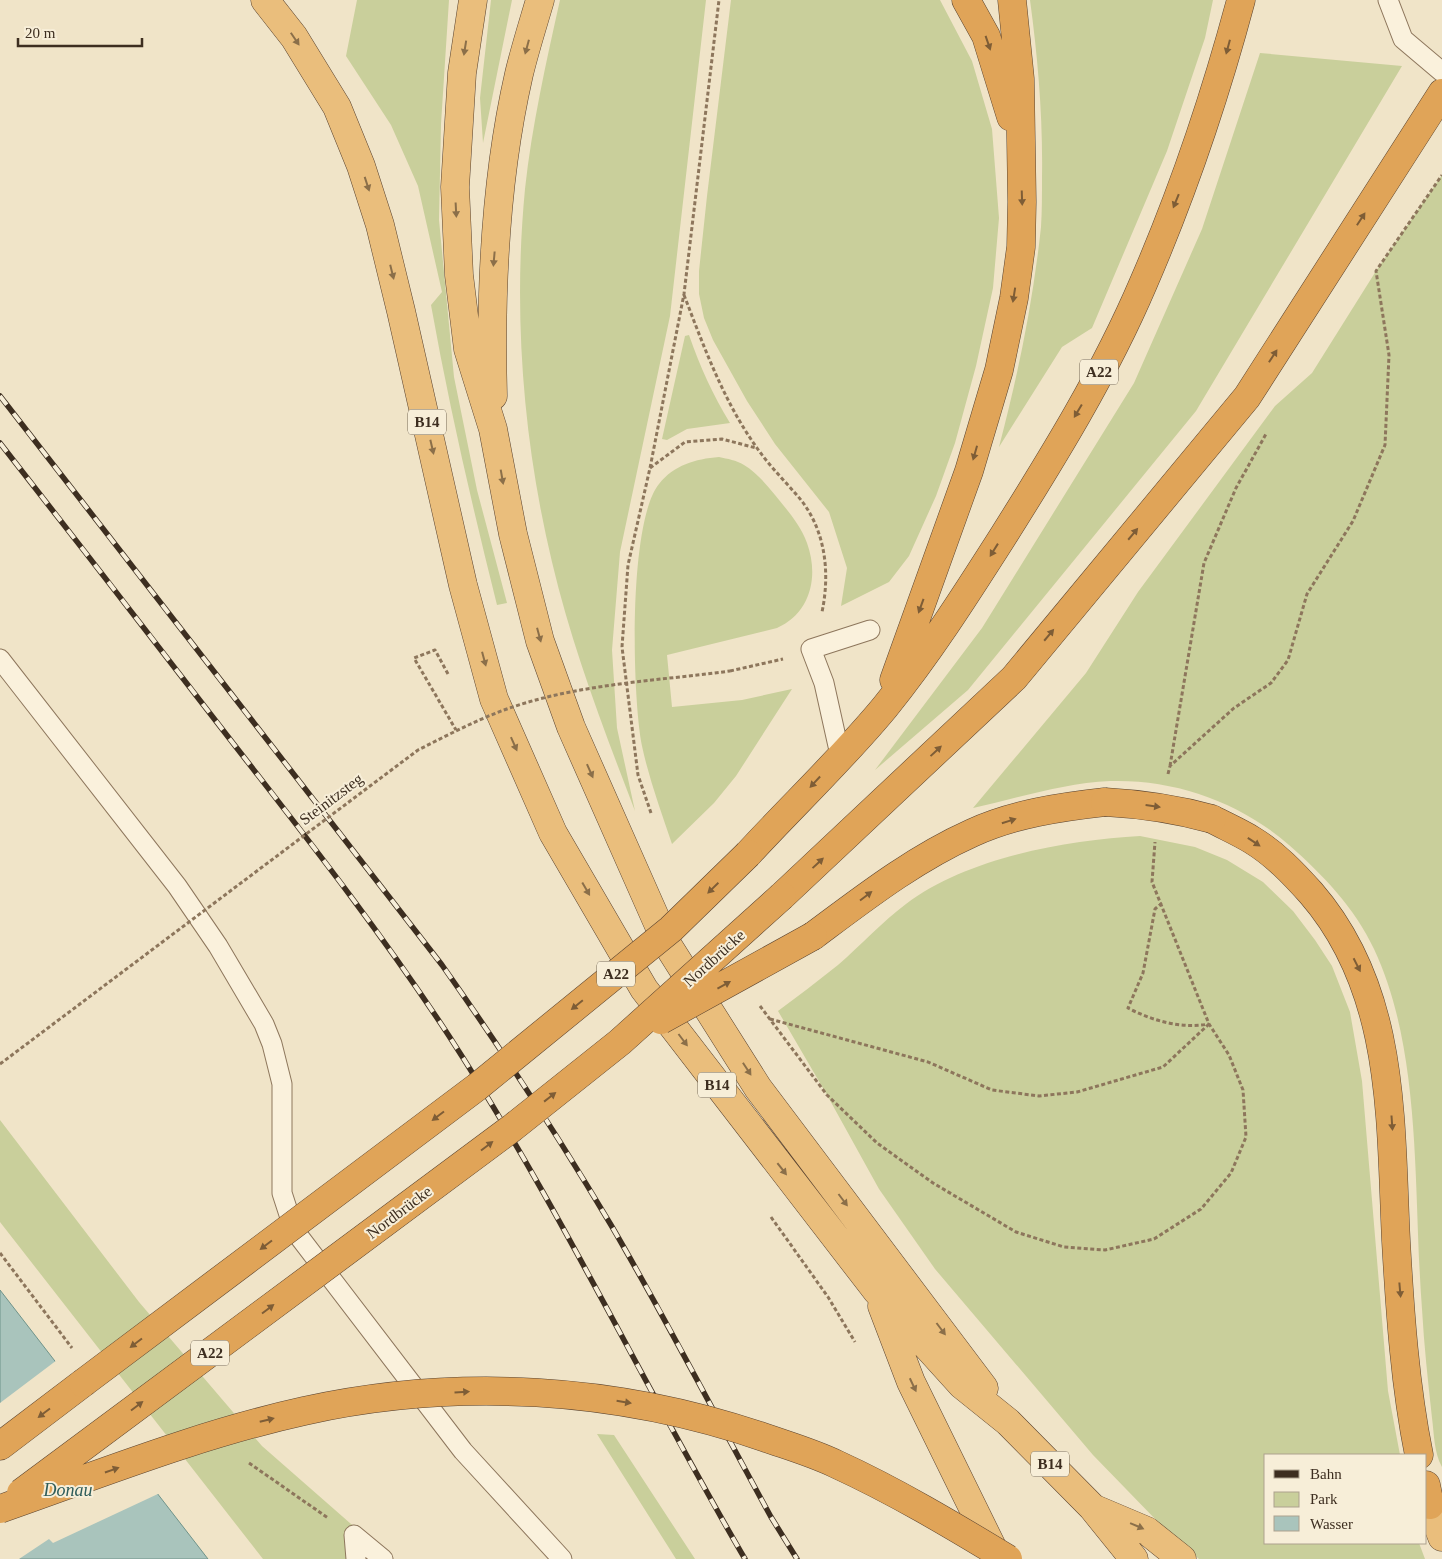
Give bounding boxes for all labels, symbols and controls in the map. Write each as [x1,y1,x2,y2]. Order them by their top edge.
scale bar [18,15,141,47]
text: 20 m [25,25,56,41]
one-way arrow [290,32,300,46]
one-way arrow [985,36,992,51]
one-way arrow [522,40,530,55]
one-way arrow [1224,40,1232,55]
one-way arrow [461,41,469,57]
one-way arrow [364,176,371,191]
one-way arrow [1018,190,1026,206]
one-way arrow [1172,194,1180,208]
one-way arrow [453,202,461,218]
one-way arrow [1356,212,1365,226]
one-way arrow [490,251,498,267]
one-way arrow [388,264,396,279]
one-way arrow [1010,287,1018,303]
one-way arrow [1268,349,1278,362]
road number: A22 [1080,360,1118,384]
one-way arrow [1074,405,1083,418]
road number: B14 [408,410,446,434]
one-way arrow [428,440,436,455]
one-way arrow [970,445,978,460]
one-way arrow [499,469,507,485]
one-way arrow [1128,527,1139,540]
one-way arrow [989,544,999,557]
one-way arrow [917,599,925,614]
one-way arrow [535,627,543,643]
one-way arrow [1044,629,1055,642]
one-way arrow [480,652,488,667]
one-way arrow [511,737,519,751]
one-way arrow [930,745,942,757]
one-way arrow [587,764,595,778]
street label: Steinitzsteg [296,770,367,829]
one-way arrow [809,775,821,787]
one-way arrow [1145,802,1161,810]
one-way arrow [1002,816,1017,824]
one-way arrow [1248,837,1261,847]
one-way arrow [812,857,824,869]
one-way arrow [582,882,590,896]
one-way arrow [708,882,720,894]
one-way arrow [859,891,872,902]
street label: Nordbrücke [680,926,748,990]
one-way arrow [1353,958,1361,973]
road number: A22 [597,962,635,986]
one-way arrow [717,981,731,989]
one-way arrow [571,1000,584,1011]
one-way arrow [678,1033,688,1047]
one-way arrow [742,1063,751,1076]
road number: B14 [698,1072,736,1098]
one-way arrow [543,1092,556,1103]
one-way arrow [431,1111,445,1121]
one-way arrow [1388,1115,1396,1131]
one-way arrow [480,1141,493,1152]
one-way arrow [777,1162,788,1175]
street label: Nordbrücke [363,1182,435,1242]
one-way arrow [838,1193,848,1207]
one-way arrow [260,1240,273,1251]
one-way arrow [1396,1283,1404,1299]
one-way arrow [261,1304,274,1315]
one-way arrow [936,1322,946,1336]
one-way arrow [129,1338,143,1348]
road number: A22 [191,1340,229,1366]
one-way arrow [908,1377,917,1392]
one-way arrow [454,1388,470,1396]
one-way arrow [616,1398,632,1406]
one-way arrow [130,1401,143,1412]
one-way arrow [38,1407,51,1418]
one-way arrow [259,1416,275,1424]
road number: B14 [1031,1452,1069,1476]
legend [1264,1454,1427,1544]
one-way arrow [105,1466,120,1473]
text: Bahn [1310,1466,1342,1482]
water label: Donau [43,1480,93,1500]
text: Park [1310,1491,1338,1507]
text: Wasser [1310,1516,1353,1532]
one-way arrow [1130,1523,1144,1531]

